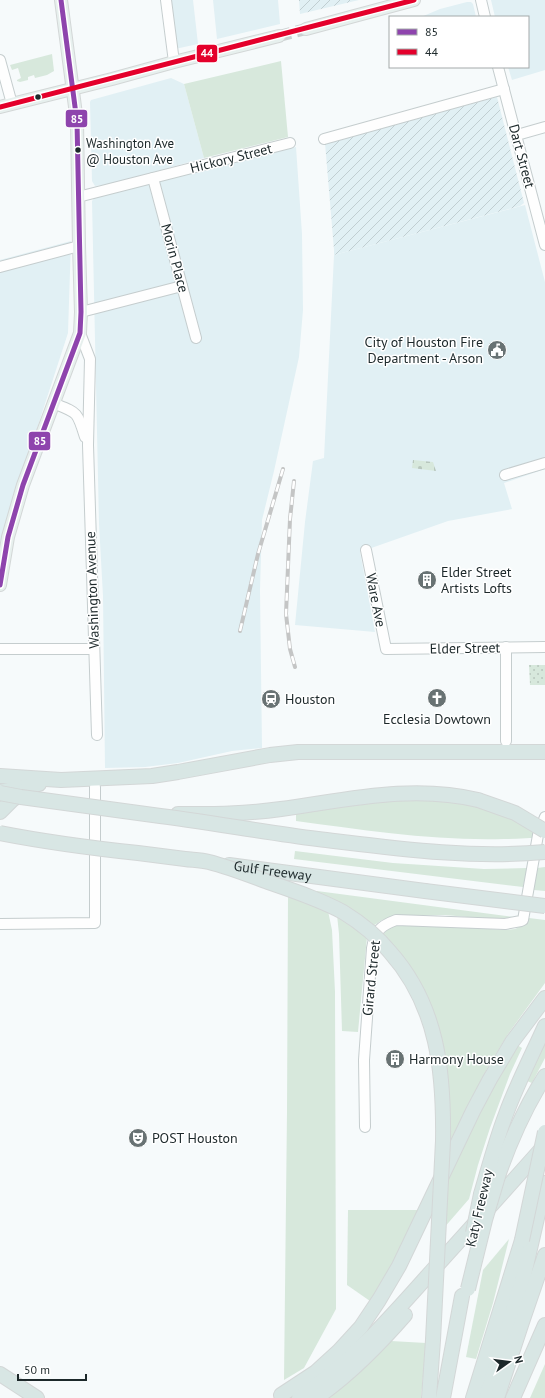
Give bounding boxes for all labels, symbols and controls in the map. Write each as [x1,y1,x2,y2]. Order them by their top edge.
legend [389,16,529,68]
text: 85 [425,24,438,39]
line badge: 44 [196,44,218,63]
text: 44 [425,44,439,59]
text: 44 [201,46,214,60]
unlabelled marker [33,92,43,102]
line badge: 85 [65,109,88,128]
text: 85 [71,112,83,126]
street label: Dart Street [505,122,539,190]
place label: Washington Ave @ Houston Ave [86,135,174,168]
street label: Hickory Street [188,139,274,177]
marker: Washington Ave @ Houston Ave [73,145,83,155]
street label: Morin Place [157,222,193,294]
place label: City of Houston Fire Department - Arson [365,333,483,367]
public building icon: City of Houston Fire Department - Arson [486,339,508,361]
line badge: 85 [28,431,51,451]
text: 85 [34,434,46,448]
street label: Washington Avenue [81,531,103,649]
place label: Elder Street Artists Lofts [441,563,512,597]
building icon: Elder Street Artists Lofts [416,569,438,591]
street label: Ware Ave [362,572,390,628]
street label: Elder Street [430,638,501,658]
church icon: Ecclesia Dowtown [426,687,448,709]
station icon: Houston [260,688,282,710]
place label: Houston [285,690,335,708]
place label: Ecclesia Dowtown [383,710,491,728]
street label: Gulf Freeway [233,857,313,885]
street label: Girard Street [358,939,384,1017]
building icon: Harmony House [384,1048,406,1070]
place label: Harmony House [409,1050,504,1068]
theatre icon: POST Houston [127,1127,149,1149]
place label: POST Houston [152,1129,238,1147]
street label: Katy Freeway [461,1167,497,1249]
north arrow [489,1342,529,1382]
text: N [511,1354,526,1365]
scale bar [18,1356,86,1382]
text: 50 m [24,1362,50,1377]

